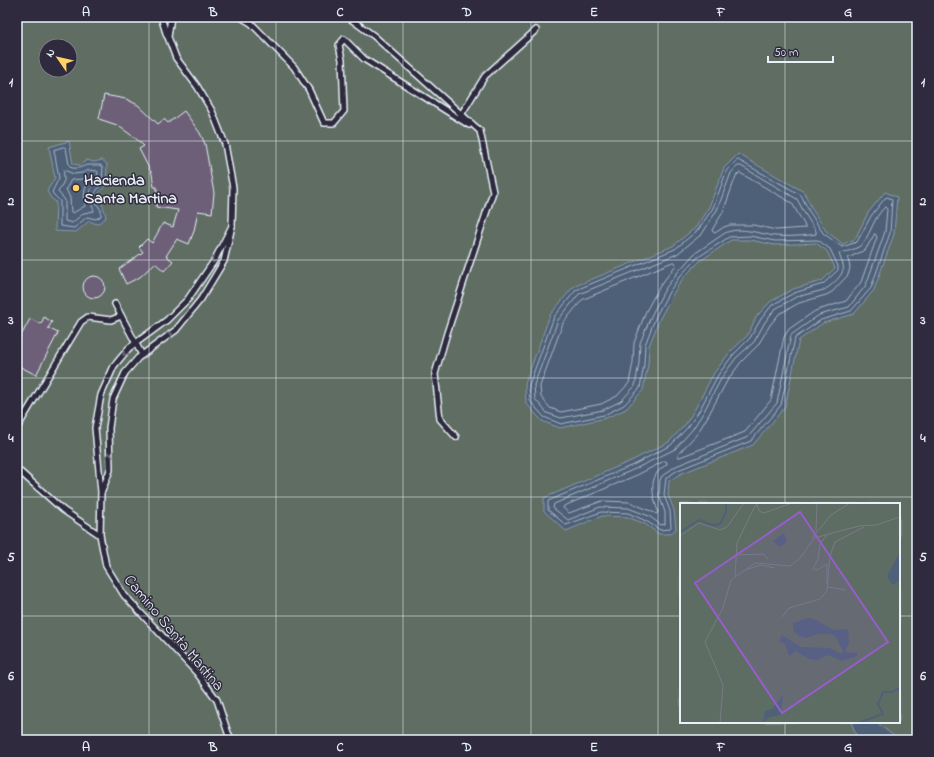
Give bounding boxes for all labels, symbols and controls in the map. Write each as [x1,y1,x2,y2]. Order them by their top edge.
text: A [82,3,90,22]
text: B [208,3,218,22]
text: C [336,3,344,22]
text: D [461,3,472,22]
text: E [590,3,598,22]
text: F [716,3,726,22]
text: G [844,3,852,22]
north arrow [38,38,78,78]
scale bar [768,38,833,64]
text: 50 m [774,44,798,62]
text: N [42,45,59,61]
text: 1 [9,73,14,92]
text: 1 [921,73,926,92]
place label: Hacienda Santa Martina [84,169,177,211]
marker: Hacienda Santa Martina [71,183,81,193]
text: 2 [7,192,15,211]
text: 2 [919,192,927,211]
one-way arrow [211,256,218,263]
text: 3 [7,311,14,330]
text: 3 [919,311,926,330]
one-way arrow [165,332,172,339]
one-way arrow [122,348,129,356]
text: 4 [7,429,14,448]
text: 4 [919,429,926,448]
one-way arrow [105,452,113,458]
inset map [680,503,900,723]
text: 5 [7,548,15,567]
text: 5 [919,548,927,567]
street label: Camino Santa Martina [117,570,230,697]
text: 6 [7,667,14,686]
text: 6 [919,667,926,686]
text: A [82,738,90,757]
text: B [208,738,218,757]
text: C [336,738,344,757]
text: D [461,738,472,757]
text: E [590,738,598,757]
text: F [716,738,726,757]
text: G [844,738,852,757]

